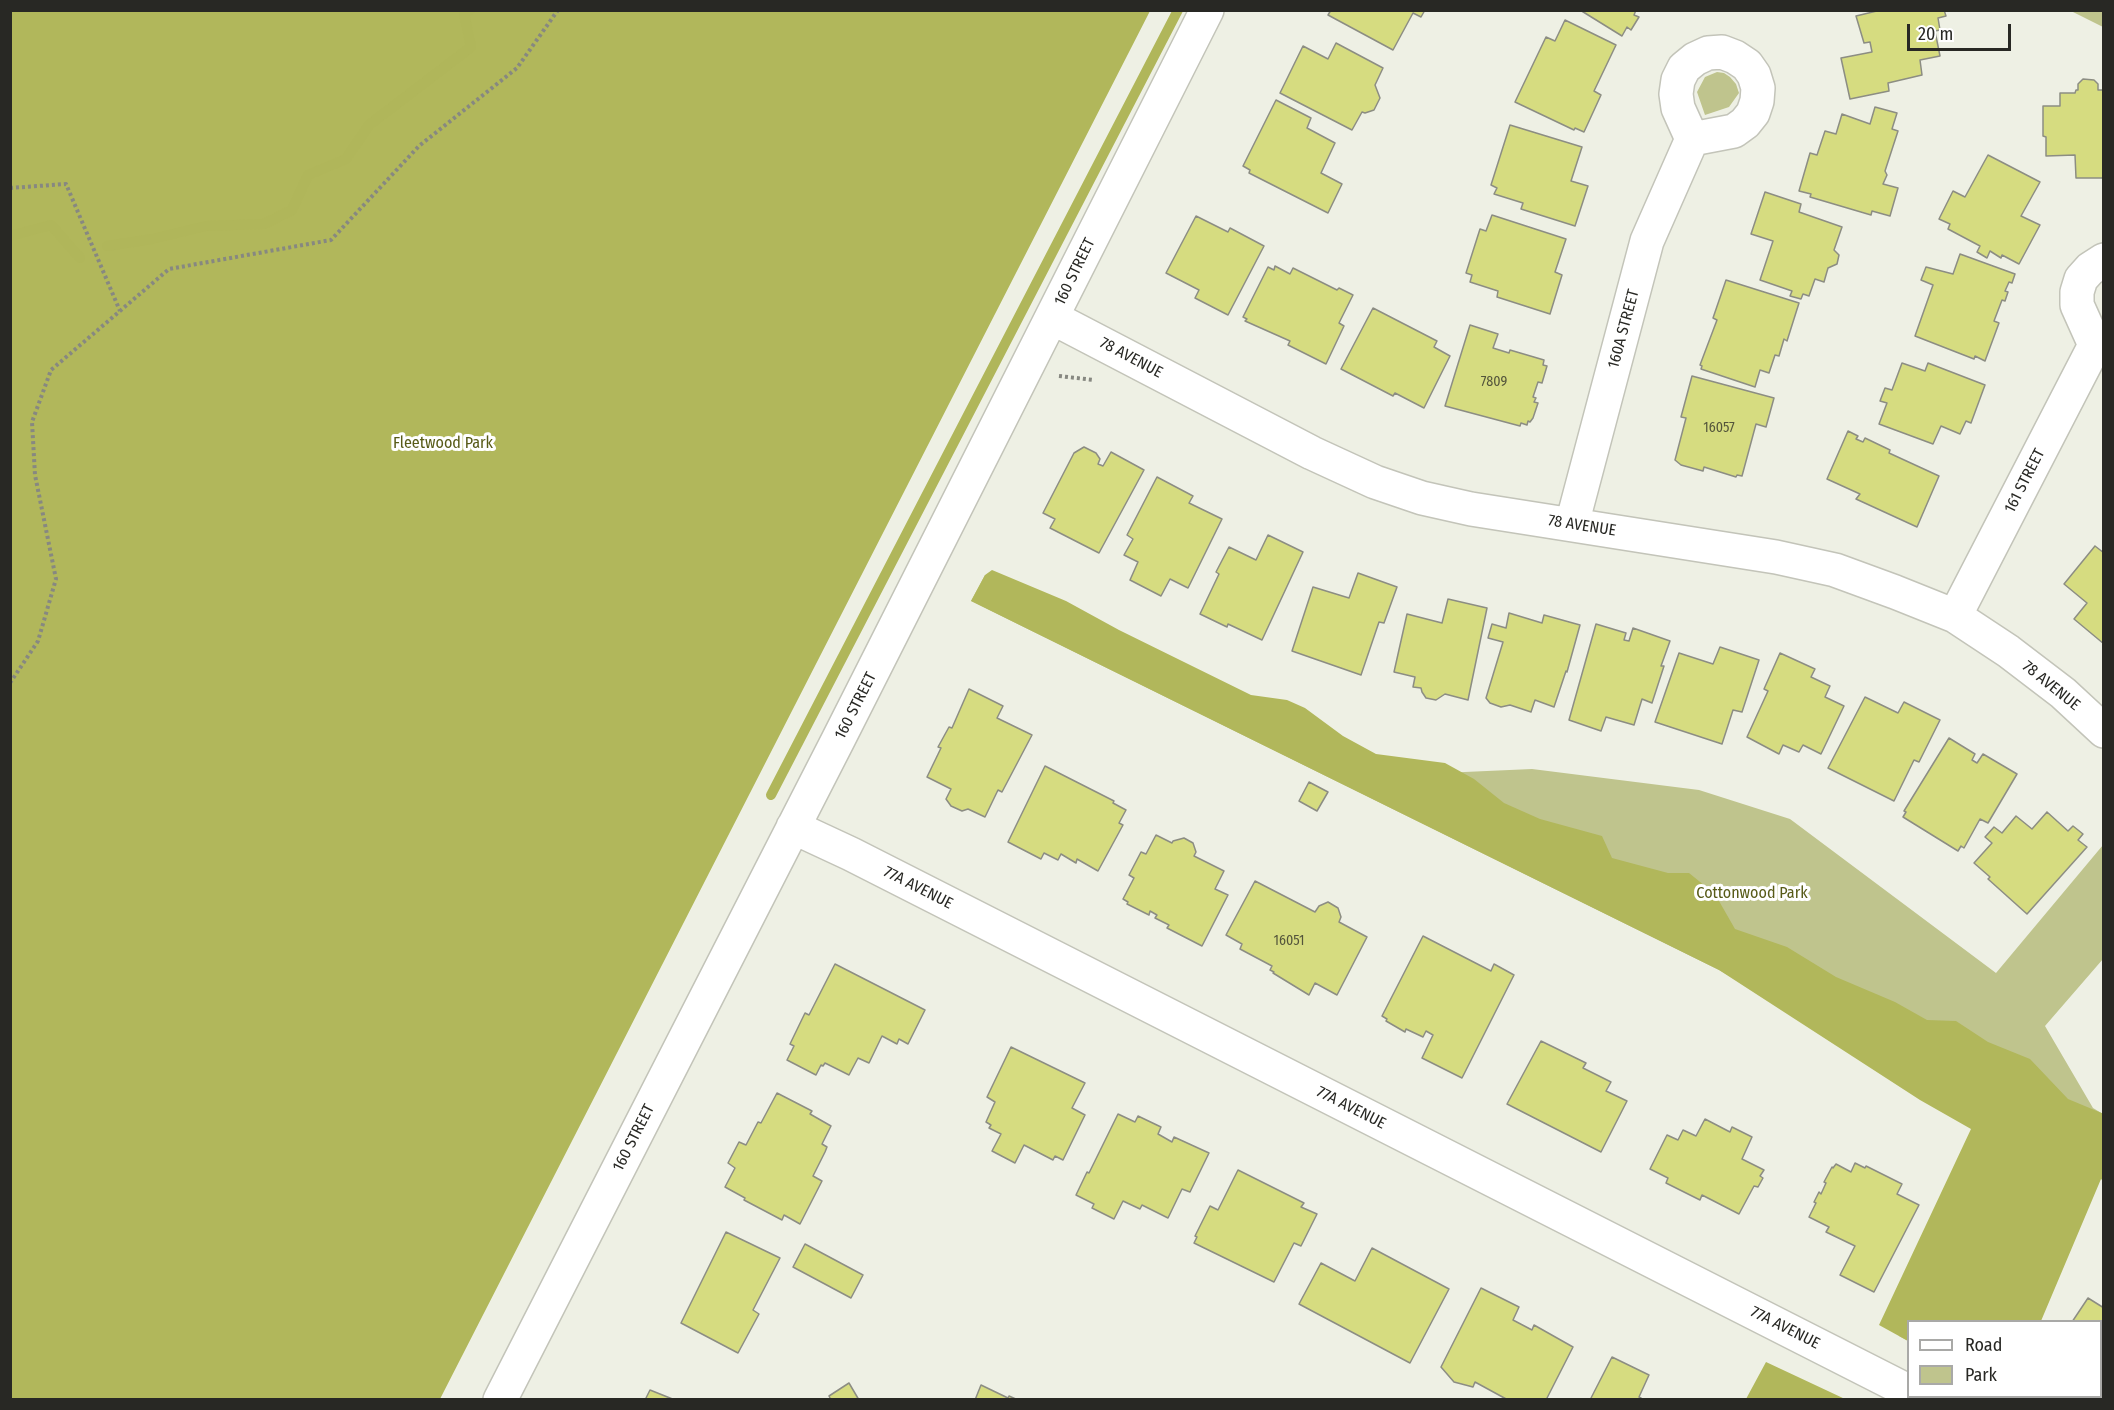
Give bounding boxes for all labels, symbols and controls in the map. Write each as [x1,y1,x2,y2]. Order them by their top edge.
scale bar [1910,12,2014,50]
text: 20 m [1918,23,1953,45]
street label: 160 STREET [1051,235,1099,309]
street label: 160A STREET [1604,287,1644,371]
street label: 78 AVENUE [1096,333,1166,383]
house number: 7809 [1481,374,1507,390]
house number: 16057 [1703,420,1735,436]
park label: Fleetwood Park [393,434,493,454]
street label: 161 STREET [2001,446,2049,516]
street label: 78 AVENUE [1547,511,1617,541]
street label: 78 AVENUE [2018,657,2084,715]
street label: 160 STREET [831,669,881,743]
street label: 77A AVENUE [880,862,956,914]
park label: Cottonwood Park [1696,884,1808,904]
house number: 16051 [1274,933,1304,949]
street label: 77A AVENUE [1313,1082,1389,1134]
street label: 160 STREET [609,1101,659,1175]
street label: 77A AVENUE [1747,1302,1823,1354]
legend [1907,1320,2102,1398]
text: Road [1965,1334,2002,1356]
text: Park [1965,1364,1997,1386]

